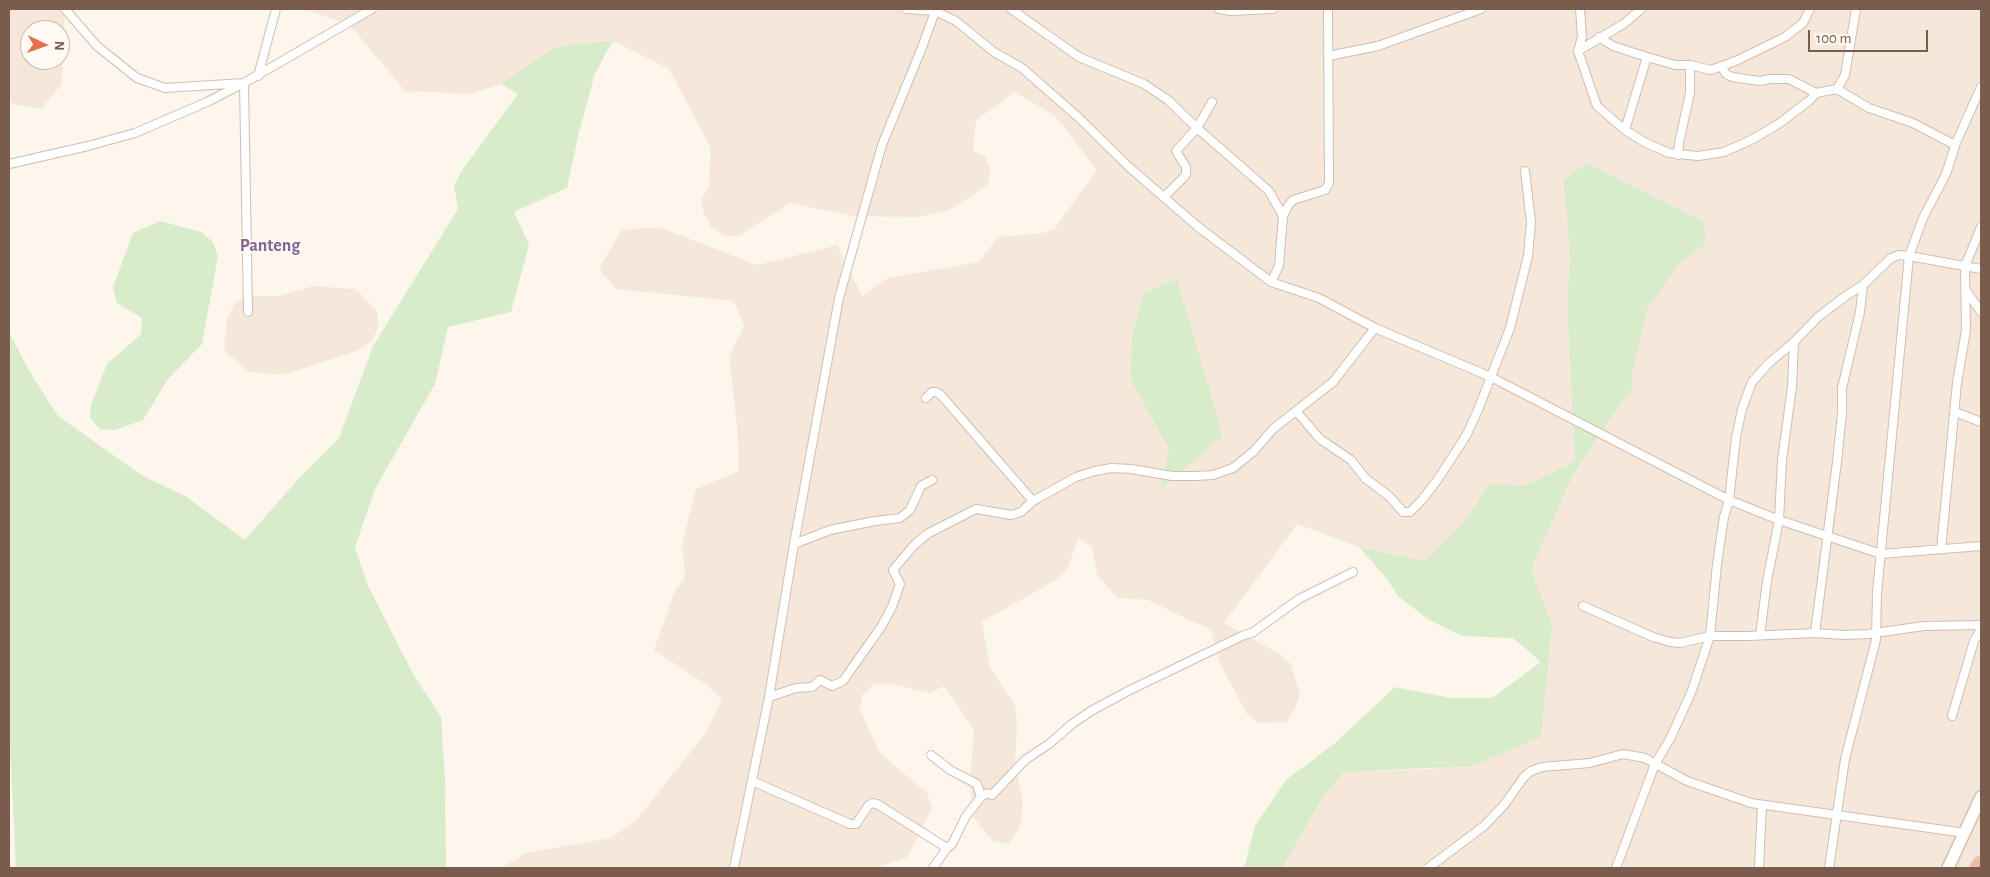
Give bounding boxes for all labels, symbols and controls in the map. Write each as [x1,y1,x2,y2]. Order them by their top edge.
north arrow [20,20,70,70]
scale bar [1810,20,1930,52]
text: 100 m [1816,31,1851,46]
text: N [52,40,66,51]
district label: Panteng [240,235,300,257]

